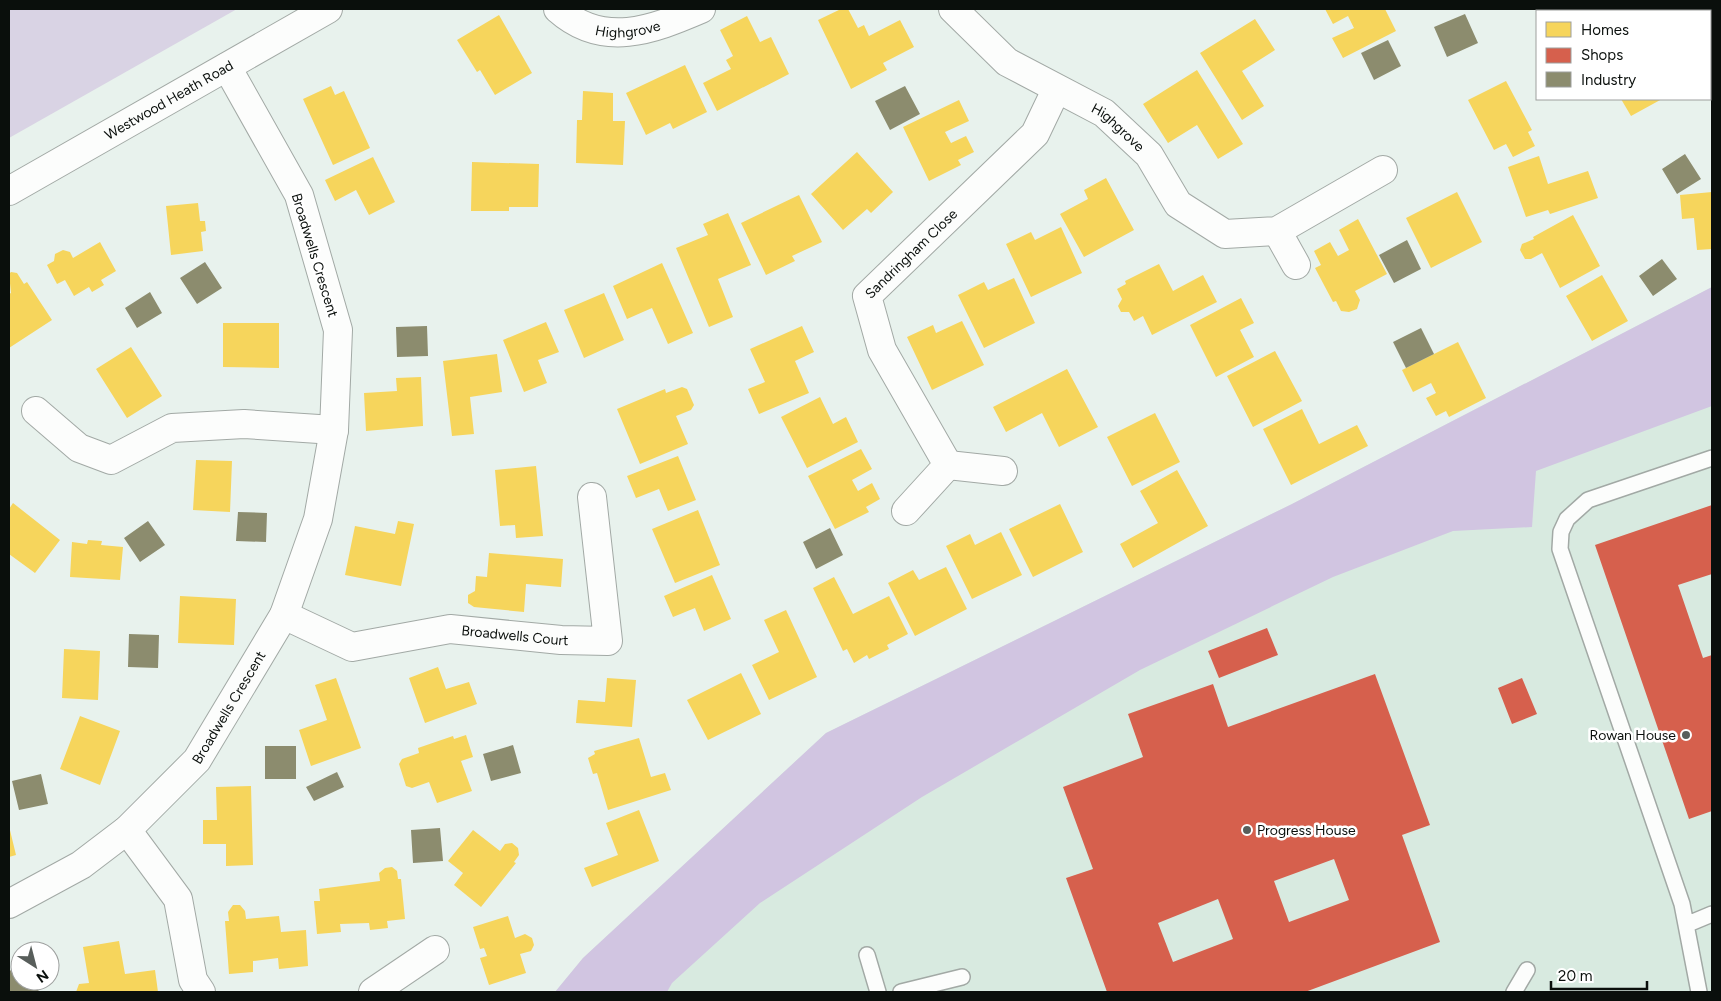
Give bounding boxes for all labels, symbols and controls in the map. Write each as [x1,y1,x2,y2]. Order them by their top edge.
legend [1536,10,1711,100]
street label: Highgrove [594,17,663,41]
text: Homes [1581,21,1629,39]
text: Shops [1581,46,1623,64]
street label: Westwood Heath Road [102,57,236,144]
text: Industry [1581,71,1636,89]
street label: Highgrove [1088,100,1148,156]
street label: Broadwells Crescent [288,191,341,319]
street label: Sandringham Close [862,205,961,302]
street label: Broadwells Court [460,622,569,649]
street label: Broadwells Crescent [189,648,269,767]
place label: Rowan House [1589,727,1676,744]
marker: Rowan House [1680,729,1692,741]
place label: Progress House [1257,822,1356,839]
marker: Progress House [1241,824,1253,836]
north arrow [10,941,60,991]
scale bar [1551,958,1647,990]
text: N [33,966,52,986]
text: 20 m [1558,967,1592,985]

